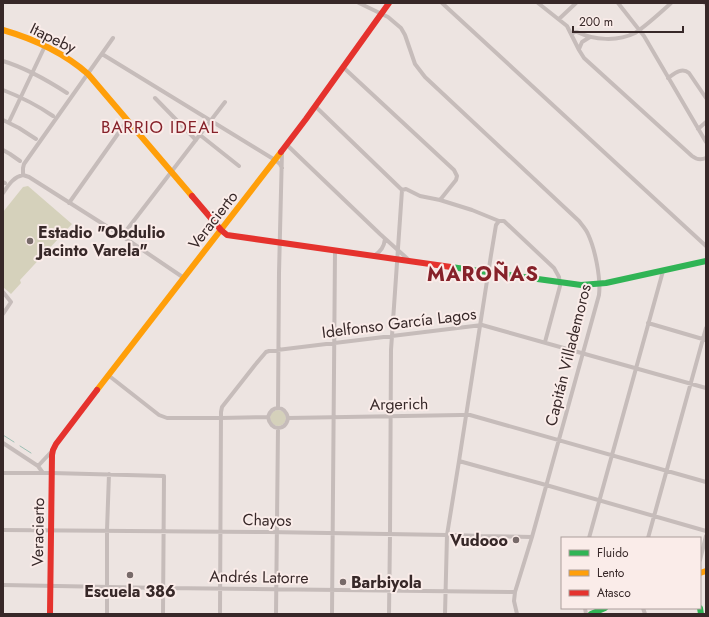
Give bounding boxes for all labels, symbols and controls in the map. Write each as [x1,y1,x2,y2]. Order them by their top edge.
scale bar [573,8,683,34]
text: 200 m [579,13,613,31]
street label: Itapeby [26,17,81,59]
district label: BARRIO IDEAL [101,115,219,139]
street label: Veracierto [183,186,243,254]
place label: Estadio "Obdulio Jacinto Varela" [35,221,165,262]
marker: Estadio "Obdulio Jacinto Varela" [25,236,35,246]
district label: MAROÑAS [427,260,539,289]
street label: Capitán Villademoros [539,282,597,428]
street label: Idelfonso García Lagos [320,302,478,344]
street label: Argerich [369,392,429,416]
street label: Veracierto [26,497,50,567]
street label: Chayos [242,508,292,532]
place label: Vudooo [449,529,508,552]
marker: Vudooo [511,535,521,545]
legend [561,537,701,609]
text: Fluido [597,544,629,562]
text: Lento [597,564,625,582]
street label: Andrés Latorre [209,565,309,589]
marker: Escuela 386 [125,570,135,580]
place label: Barbiyola [351,571,422,594]
marker: Barbiyola [338,577,348,587]
place label: Escuela 386 [84,580,176,603]
text: Atasco [597,584,631,602]

